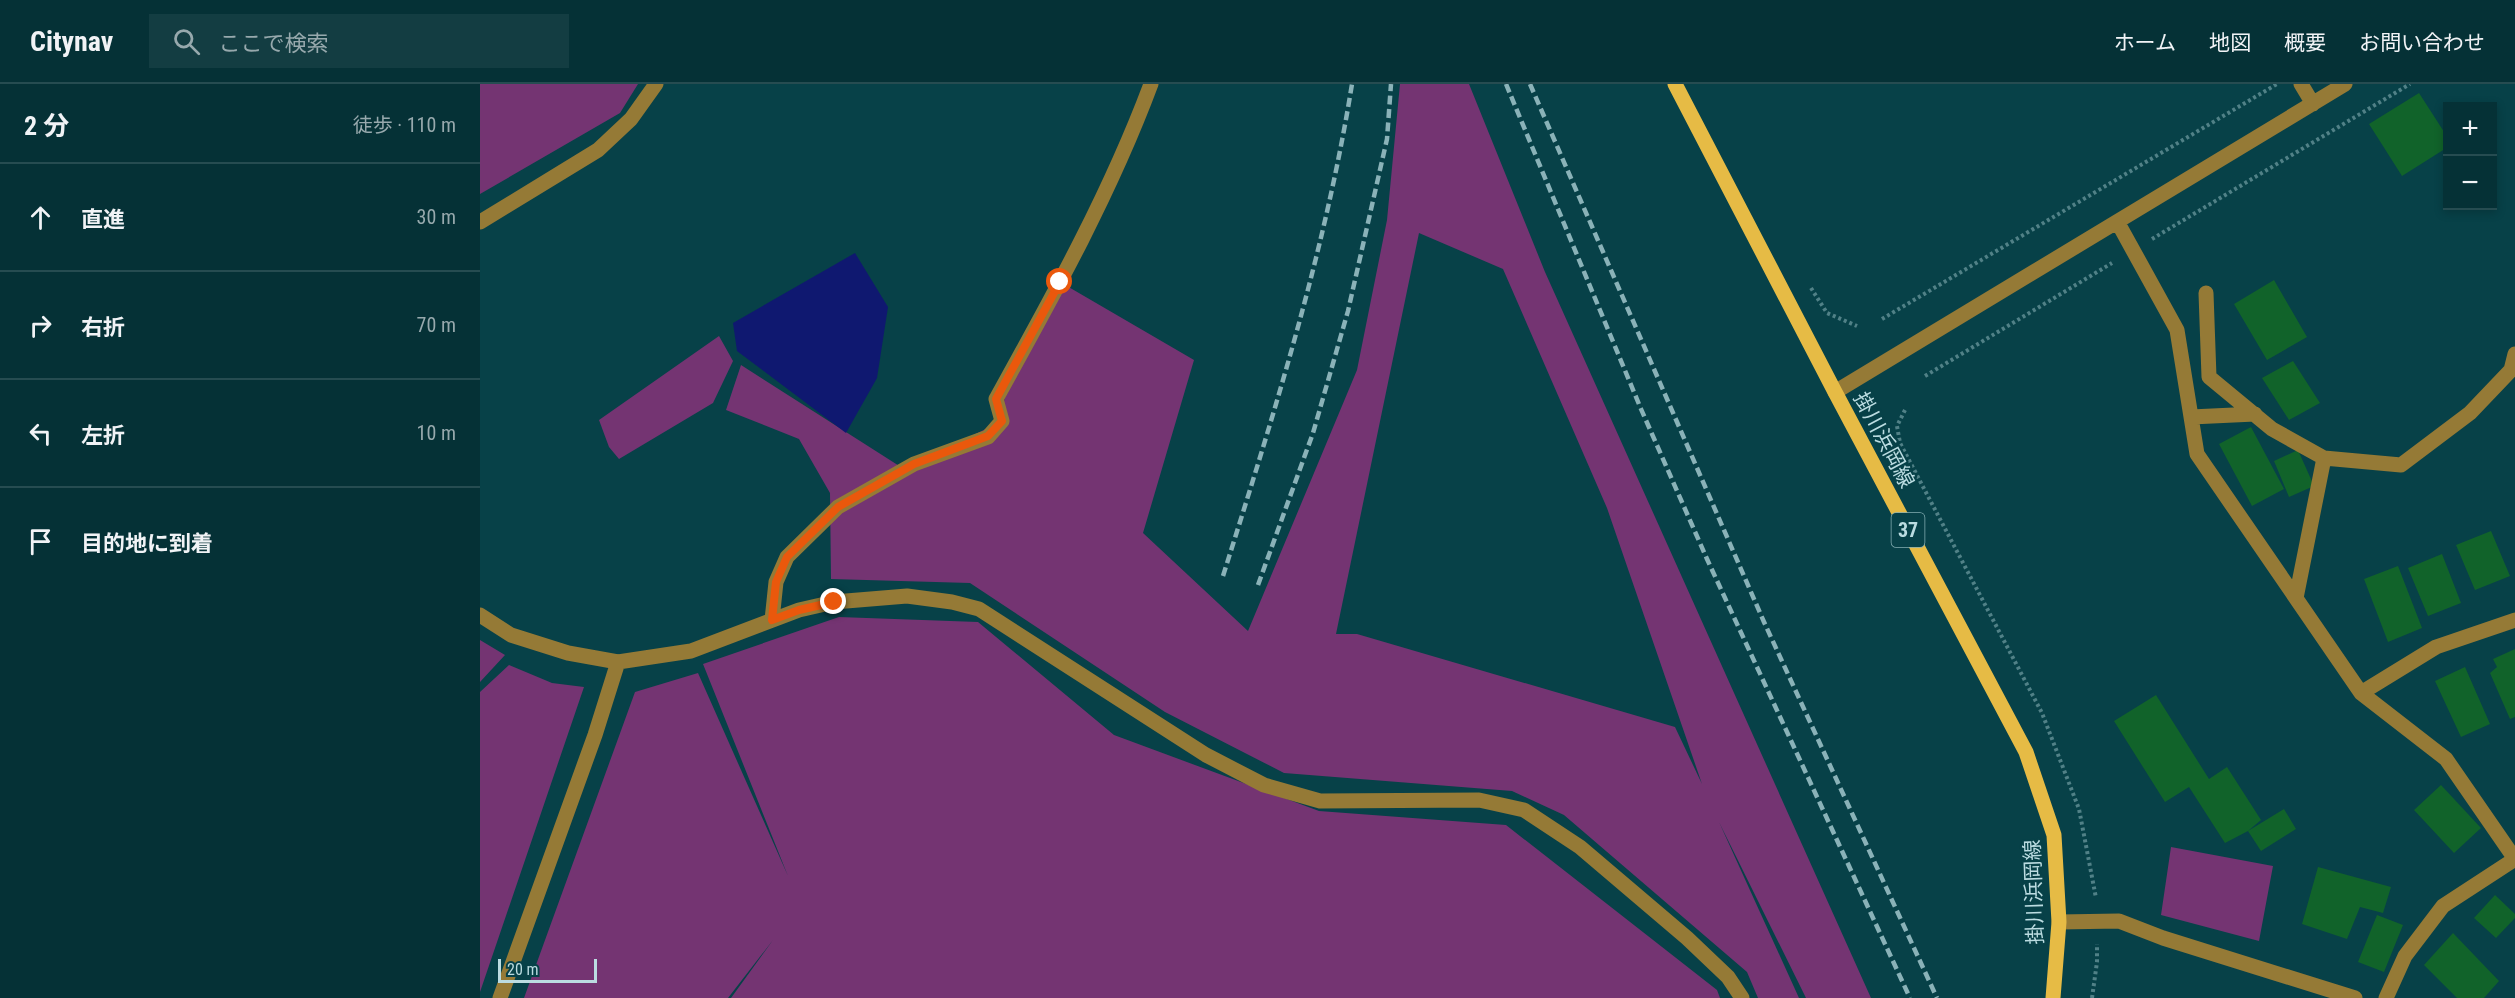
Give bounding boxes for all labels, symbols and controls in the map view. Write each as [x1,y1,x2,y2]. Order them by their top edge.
search box [149,14,569,68]
text: Citynav [30,25,113,58]
icon: search [170,25,203,58]
text: ここで検索 [218,31,328,56]
text: ホーム [2114,31,2176,55]
text: 地図 [2209,31,2251,55]
text: 概要 [2284,31,2326,55]
text: お問い合わせ [2359,31,2485,55]
map controls [2443,102,2497,210]
button: + [2443,102,2497,156]
text: 2 分 [24,111,69,141]
text: 徒歩 · 110 m [353,113,456,137]
button: − [2443,156,2497,210]
icon: ahead [24,201,57,234]
text: 30 m [417,205,456,229]
text: 直進 [81,207,125,232]
route start [1046,268,1072,294]
icon: right [24,309,57,342]
text: 70 m [417,313,456,337]
text: 右折 [81,315,125,340]
street label: 掛川浜岡線 [1849,388,1919,492]
icon: left [24,417,57,450]
text: 10 m [417,421,456,445]
text: 左折 [81,423,125,448]
road number: 37 [1892,513,1924,547]
icon: arrive [24,525,57,558]
text: 目的地に到着 [81,531,213,556]
route end [820,588,846,614]
street label: 掛川浜岡線 [2020,839,2048,945]
scale bar [498,956,597,984]
text: 20 m [507,960,539,979]

